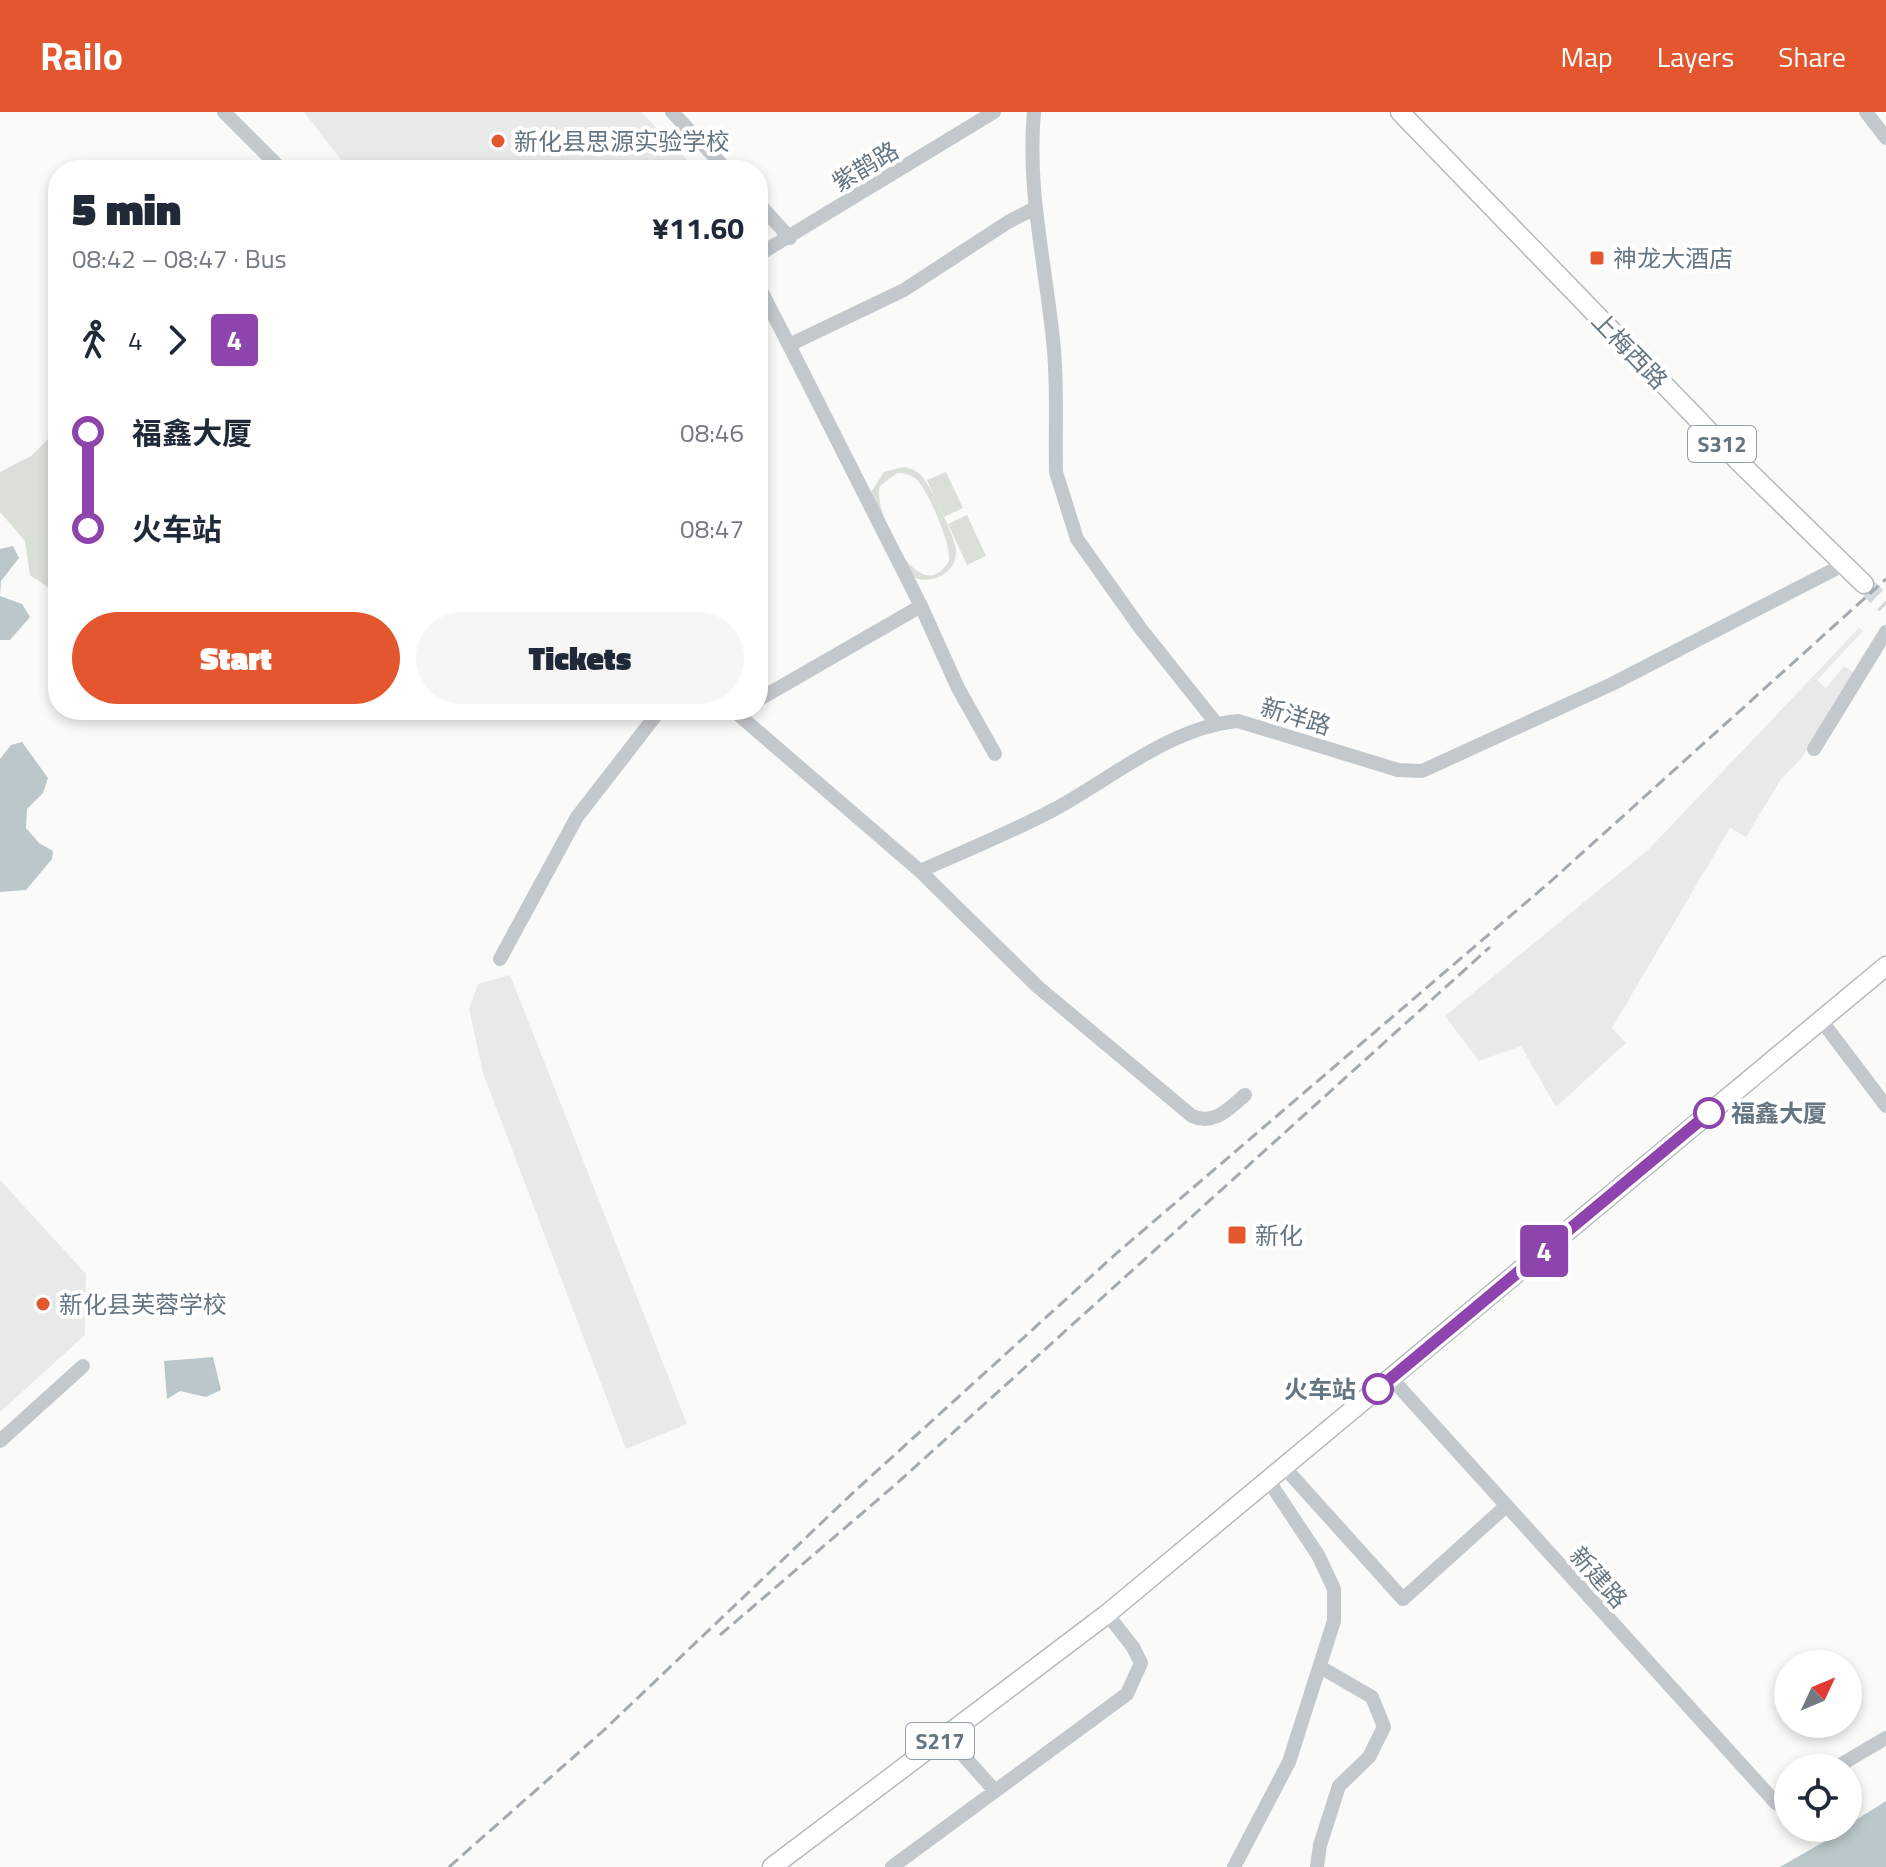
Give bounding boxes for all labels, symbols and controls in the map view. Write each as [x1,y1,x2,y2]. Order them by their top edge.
text: Railo [40,27,123,85]
text: Map [1560,35,1613,78]
text: Layers [1657,35,1734,78]
text: Share [1778,35,1846,78]
place label: 新化县思源实验学校 [514,123,730,159]
marker: 新化县思源实验学校 [489,132,507,150]
street label: 紫鹊路 [825,132,905,200]
text: 5 min [72,175,181,242]
text: ¥11.60 [652,205,744,251]
text: 08:42 – 08:47 · Bus [72,239,287,278]
place label: 神龙大酒店 [1613,240,1733,276]
marker: 神龙大酒店 [1588,249,1606,267]
street label: 上梅西路 [1584,303,1676,397]
icon: walk [72,318,116,362]
icon: forward [155,318,199,362]
text: 4 [227,318,242,361]
text: 4 [128,321,143,360]
text: 福鑫大厦 [132,410,252,456]
text: 08:46 [680,413,744,452]
road number: S312 [1688,426,1756,462]
text: 火车站 [132,506,222,552]
text: 08:47 [680,509,744,548]
button: Start [72,612,400,704]
button: Tickets [416,612,744,704]
street label: 新洋路 [1256,688,1336,744]
place label: 福鑫大厦 [1731,1095,1827,1131]
marker: 福鑫大厦 [1694,1098,1724,1128]
place label: 新化 [1255,1217,1303,1253]
marker: 新化 [1226,1224,1248,1246]
line badge: 4 [1518,1225,1570,1277]
text: 4 [1536,1229,1552,1272]
place label: 新化县芙蓉学校 [59,1286,227,1322]
marker: 新化县芙蓉学校 [34,1295,52,1313]
place label: 火车站 [1284,1371,1356,1407]
marker: 火车站 [1363,1374,1393,1404]
street label: 新建路 [1562,1538,1636,1616]
north arrow [1774,1650,1862,1738]
map controls [1774,1650,1862,1842]
road number: S217 [906,1723,974,1759]
button: locate [1774,1754,1862,1842]

